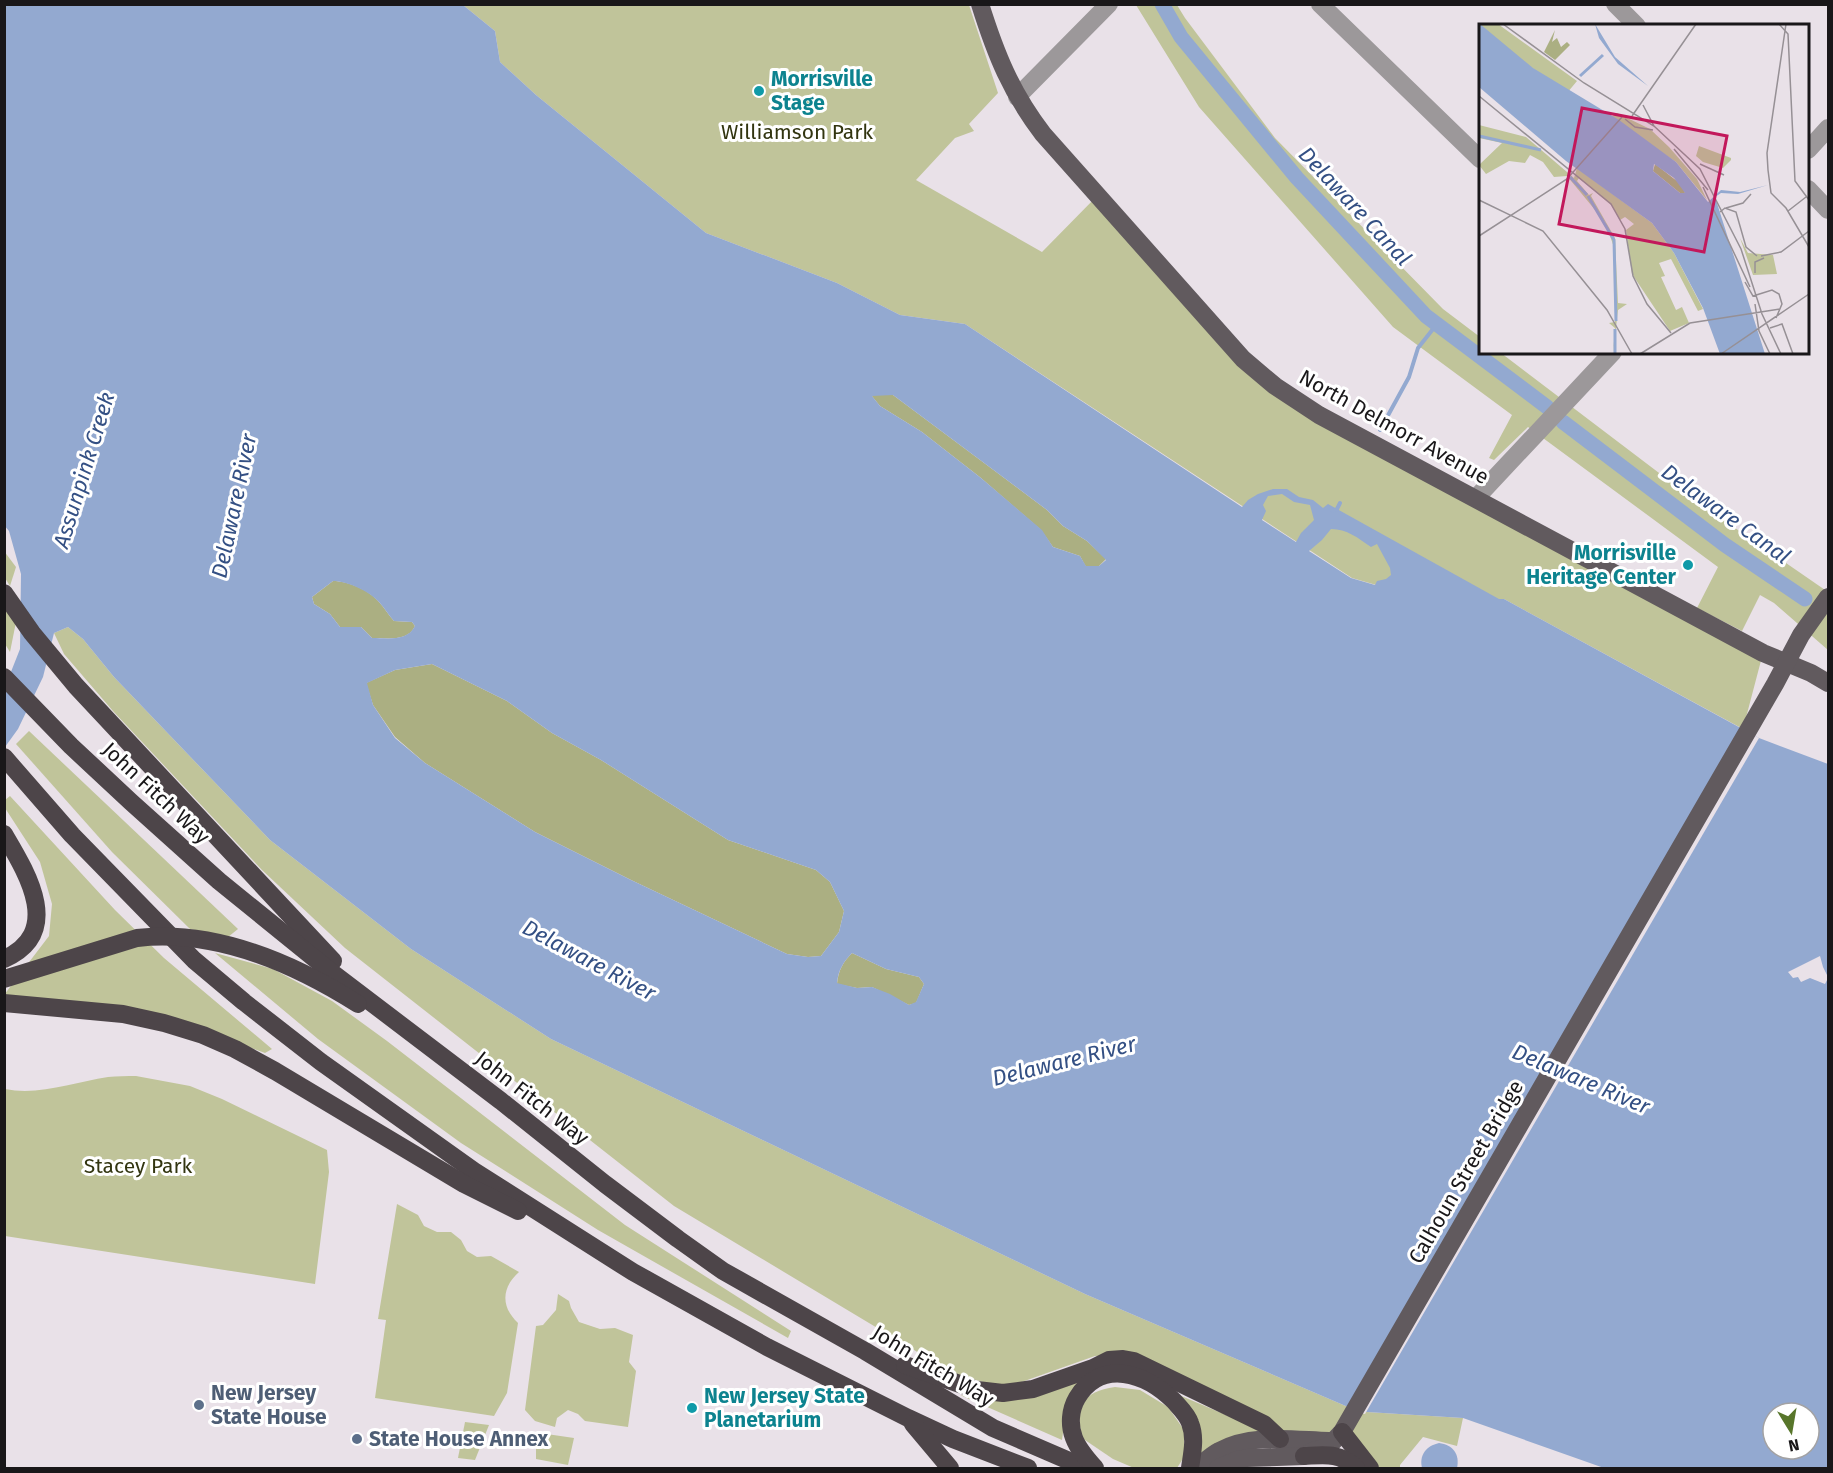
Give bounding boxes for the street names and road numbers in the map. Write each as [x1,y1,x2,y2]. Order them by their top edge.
street label: North Delmorr Avenue [1295,364,1493,490]
street label: John Fitch Way [97,737,216,850]
street label: John Fitch Way [470,1045,595,1151]
street label: Calhoun Street Bridge [1403,1076,1529,1268]
street label: John Fitch Way [867,1319,999,1413]

